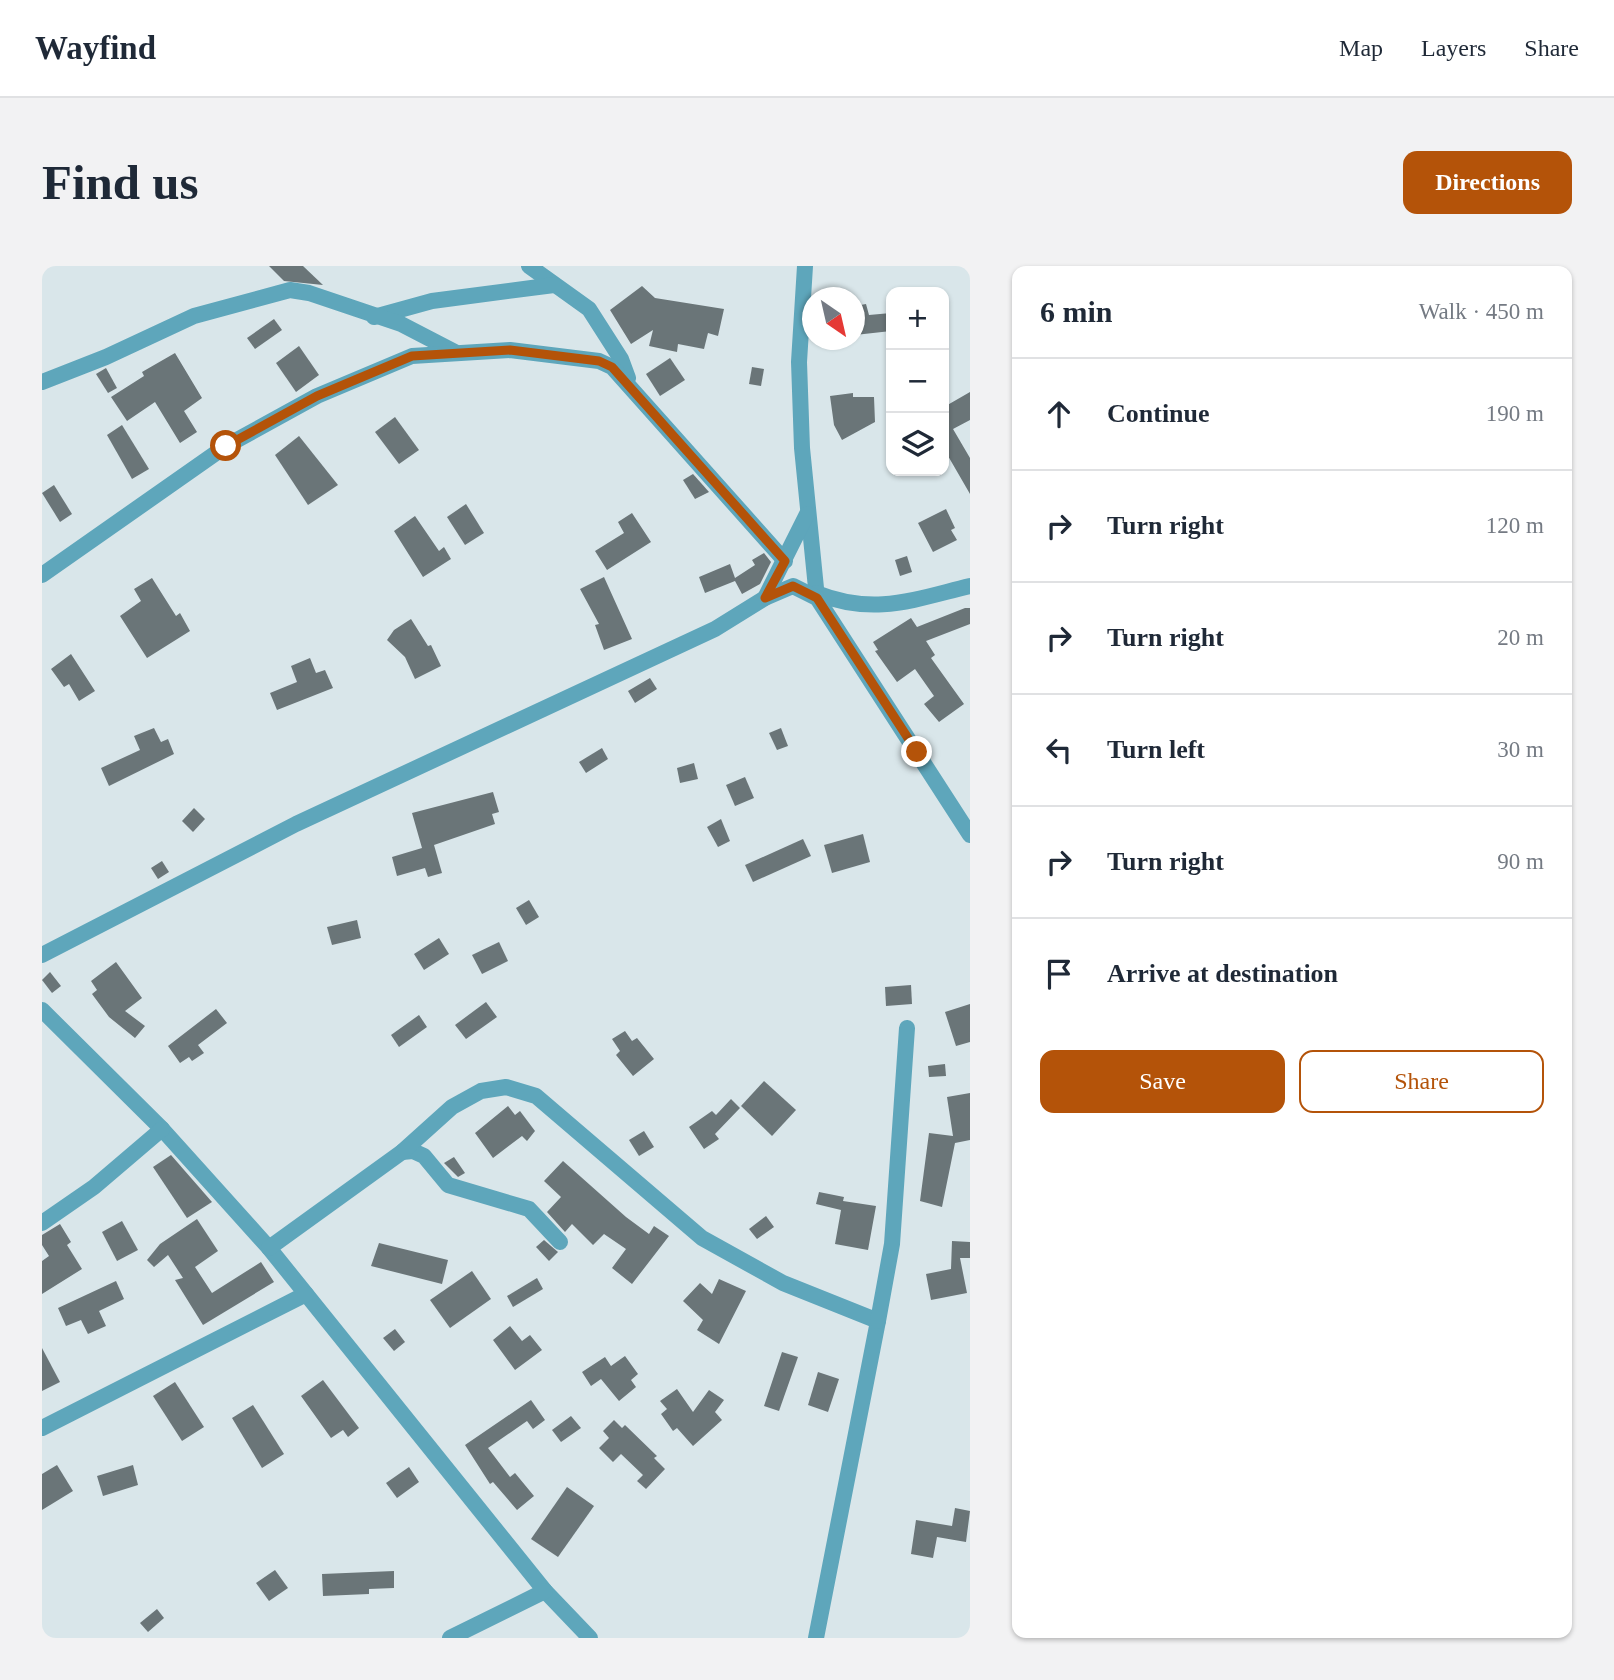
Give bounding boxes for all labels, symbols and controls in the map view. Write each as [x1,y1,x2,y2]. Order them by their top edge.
text: Wayfind [35,30,156,66]
text: Map [1339,35,1383,61]
text: Layers [1421,35,1486,61]
text: Share [1524,35,1579,61]
button: Directions [1403,151,1572,214]
text: Find us [42,155,199,210]
north arrow [802,287,865,350]
map controls [886,287,949,476]
button: + [886,287,949,350]
text: 6 min [1040,295,1113,328]
text: Walk · 450 m [1419,299,1544,324]
button: − [886,350,949,413]
icon: ahead [1040,395,1078,433]
text: Continue [1107,399,1210,428]
text: 190 m [1486,401,1544,426]
button: layers [886,413,949,476]
route start [210,430,241,461]
icon: right [1040,507,1078,545]
text: Turn right [1107,511,1224,540]
text: 120 m [1486,513,1544,538]
icon: right [1040,619,1078,657]
text: Turn right [1107,623,1224,652]
text: 20 m [1497,625,1544,650]
icon: left [1040,731,1078,769]
text: Turn left [1107,735,1205,764]
route end [901,736,932,767]
text: 30 m [1497,737,1544,762]
icon: right [1040,843,1078,881]
text: Turn right [1107,847,1224,876]
text: 90 m [1497,849,1544,874]
icon: arrive [1040,955,1078,993]
text: Arrive at destination [1107,959,1338,988]
button: Save [1040,1050,1285,1113]
button: Share [1299,1050,1544,1113]

